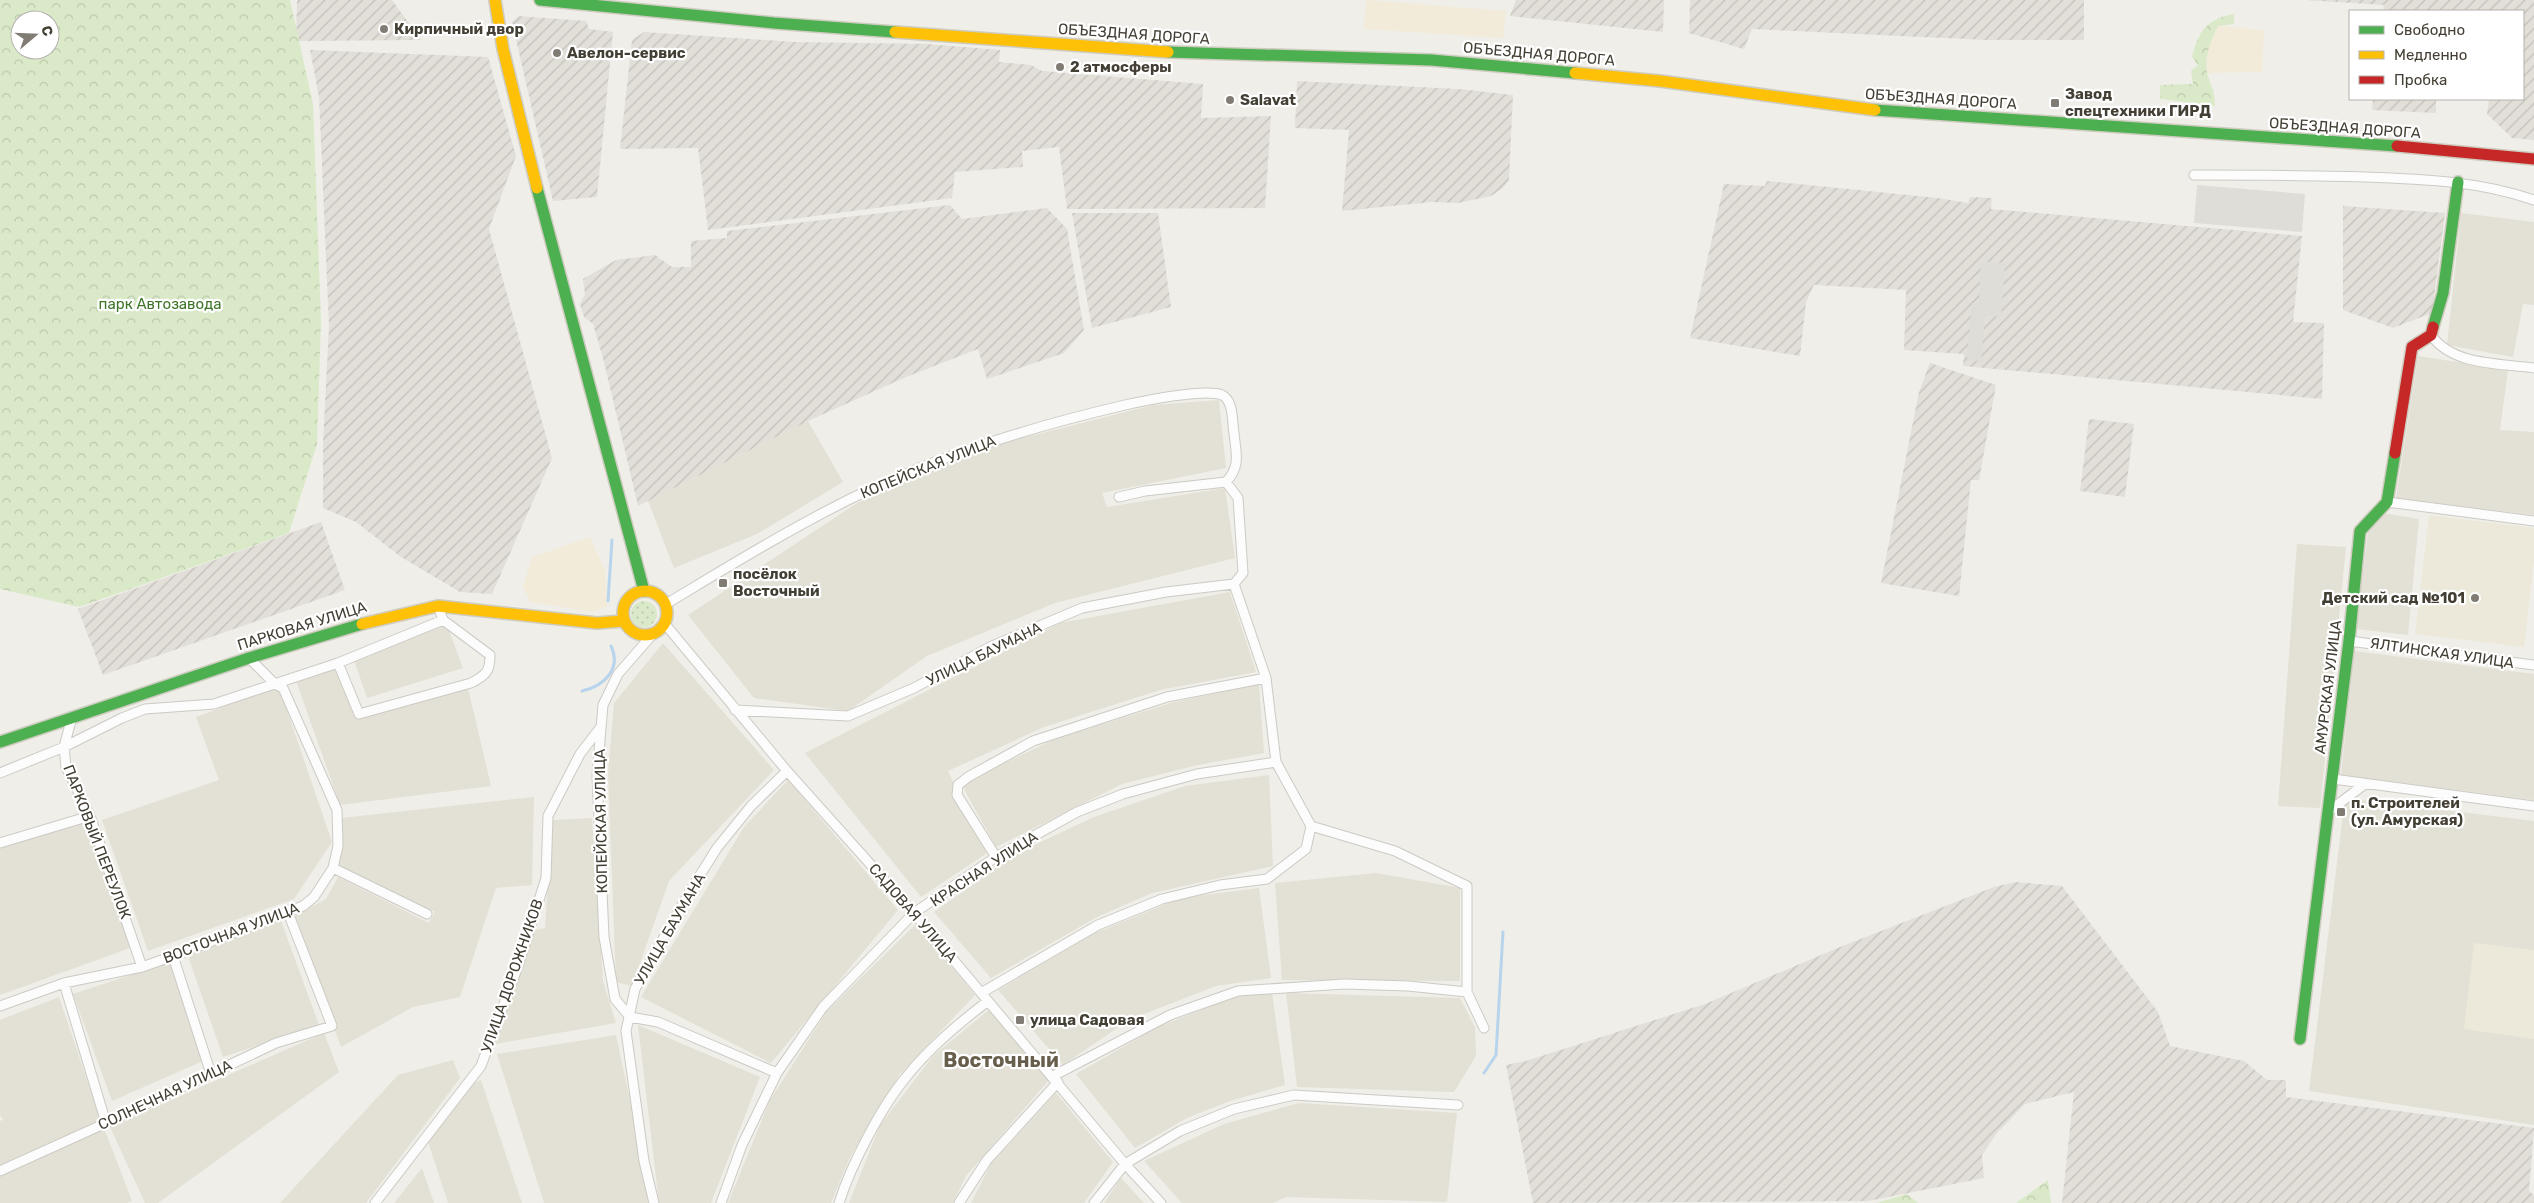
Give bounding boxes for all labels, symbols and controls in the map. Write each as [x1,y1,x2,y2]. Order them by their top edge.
north arrow [10,10,60,60]
legend [2349,10,2524,100]
place label: Кирпичный двор [394,20,524,38]
street label: ОБЪЕЗДНАЯ ДОРОГА [1057,20,1211,48]
text: Свободно [2394,21,2465,39]
marker: Кирпичный двор [378,23,390,35]
text: С [37,24,57,39]
street label: ОБЪЕЗДНАЯ ДОРОГА [1462,38,1616,70]
place label: Авелон-сервис [567,44,686,62]
text: Медленно [2394,46,2467,64]
marker: Авелон-сервис [551,47,563,59]
place label: 2 атмосферы [1070,58,1172,76]
marker: 2 атмосферы [1054,61,1066,73]
text: Пробка [2394,71,2447,89]
street label: ОБЪЕЗДНАЯ ДОРОГА [1864,85,2018,113]
place label: Завод спецтехники ГИРД [2065,85,2211,120]
place label: Salavat [1240,91,1296,109]
marker: Salavat [1224,94,1236,106]
marker: Завод спецтехники ГИРД [2049,97,2061,109]
street label: ОБЪЕЗДНАЯ ДОРОГА [2268,114,2422,142]
park label: парк Автозавода [99,295,221,313]
street label: КОПЕЙСКАЯ УЛИЦА [858,432,998,502]
place label: посёлок Восточный [733,565,820,600]
marker: посёлок Восточный [717,577,729,589]
place label: Детский сад №101 [2322,589,2465,607]
marker: Детский сад №101 [2469,592,2481,604]
street label: ПАРКОВАЯ УЛИЦА [235,598,369,654]
street label: УЛИЦА БАУМАНА [923,618,1045,690]
street label: АМУРСКАЯ УЛИЦА [2311,619,2345,755]
street label: ЯЛТИНСКАЯ УЛИЦА [2369,634,2515,672]
street label: КОПЕЙСКАЯ УЛИЦА [591,749,611,893]
street label: ПАРКОВЫЙ ПЕРЕУЛОК [59,762,135,922]
place label: п. Строителей (ул. Амурская) [2351,794,2463,829]
marker: п. Строителей (ул. Амурская) [2335,806,2347,818]
street label: КРАСНАЯ УЛИЦА [927,827,1041,911]
street label: САДОВАЯ УЛИЦА [865,860,961,966]
street label: УЛИЦА БАУМАНА [631,870,709,988]
street label: УЛИЦА ДОРОЖНИКОВ [477,897,547,1055]
street label: ВОСТОЧНАЯ УЛИЦА [160,899,302,967]
place label: улица Садовая [1030,1011,1145,1029]
marker: улица Садовая [1014,1014,1026,1026]
district label: Восточный [943,1048,1059,1072]
street label: СОЛНЕЧНАЯ УЛИЦА [95,1056,235,1134]

